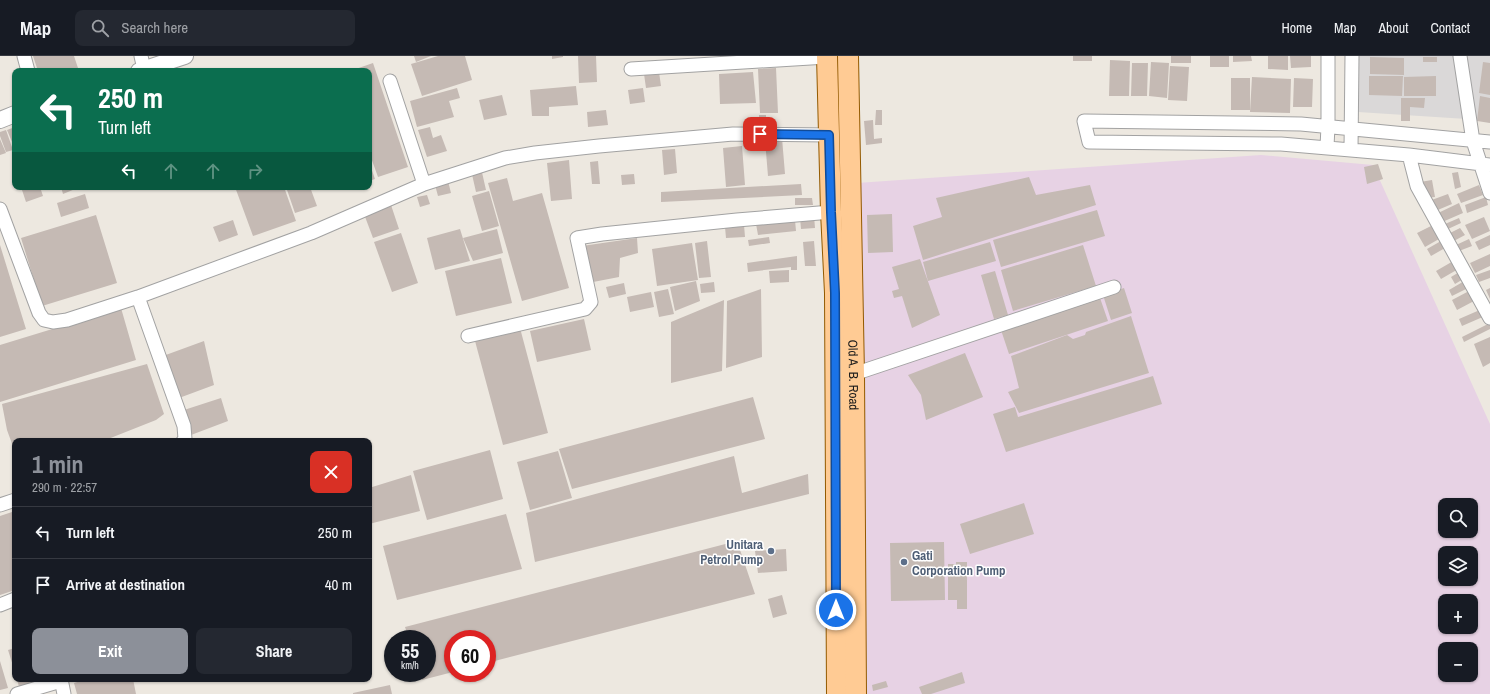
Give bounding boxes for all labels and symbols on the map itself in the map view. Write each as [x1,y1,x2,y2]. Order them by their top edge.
pin [743,117,777,151]
street label: Old A. B. Road [845,339,863,410]
place label: Unitara Petrol Pump [700,536,763,568]
marker: Unitara Petrol Pump [766,546,776,556]
place label: Gati Corporation Pump [912,547,1006,579]
marker: Gati Corporation Pump [899,557,909,567]
position arrow [815,589,857,631]
speed limit sign: 60 [444,630,496,682]

